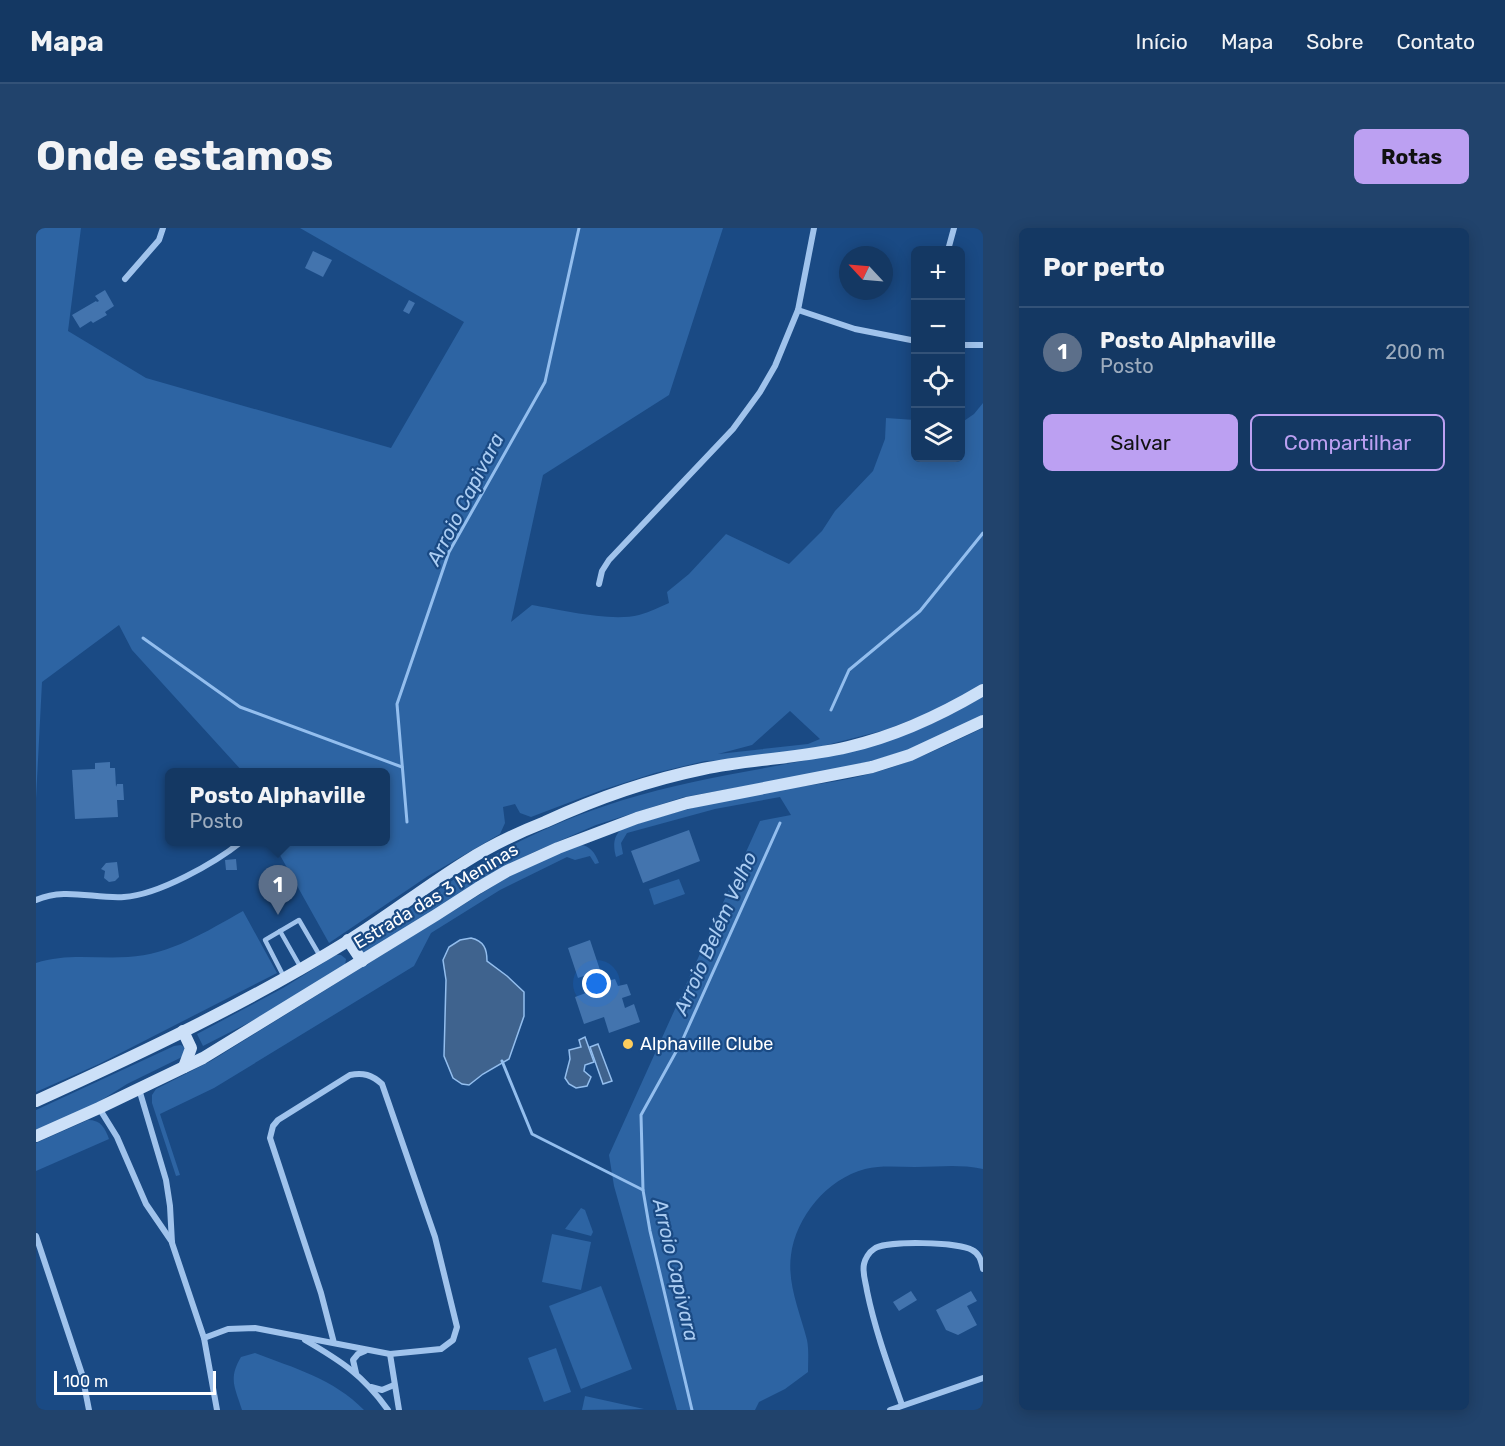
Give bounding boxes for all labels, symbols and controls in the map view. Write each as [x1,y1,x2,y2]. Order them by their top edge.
text: Mapa [30,25,104,58]
text: Início [1136,29,1188,54]
text: Mapa [1221,29,1273,54]
text: Sobre [1306,29,1363,54]
text: Contato [1396,29,1475,54]
button: Rotas [1354,129,1469,184]
text: Onde estamos [36,131,333,181]
north arrow [839,246,893,300]
map controls [911,246,965,462]
button: + [911,246,965,300]
text: Por perto [1043,252,1165,283]
button: − [911,300,965,354]
text: Posto Alphaville [1100,327,1276,354]
text: 1 [1058,340,1067,364]
text: 200 m [1385,340,1445,364]
button: locate [911,354,965,408]
text: Posto [1100,354,1154,378]
button: layers [911,408,965,462]
button: Salvar [1043,414,1238,471]
button: Compartilhar [1250,414,1445,471]
water label: Arroio Capivara [421,429,509,570]
popup [165,768,390,846]
text: Posto Alphaville [189,782,366,809]
text: Posto [189,809,243,833]
street label: Estrada das 3 Meninas [350,838,522,954]
water label: Arroio Belém Velho [668,848,762,1019]
pin: 1 [258,866,298,915]
your location [582,969,611,998]
place label: Alphaville Clube [640,1033,773,1055]
marker: Alphaville Clube [621,1037,635,1051]
water label: Arroio Capivara [648,1196,704,1344]
scale bar [54,1368,216,1396]
text: 100 m [63,1372,108,1391]

